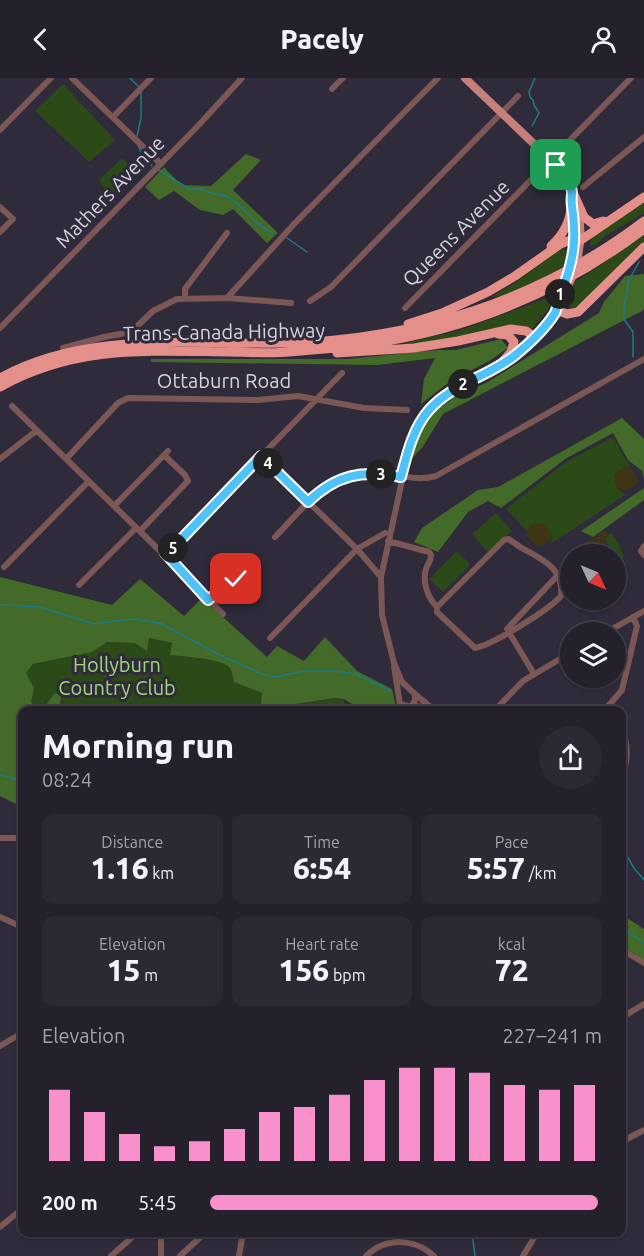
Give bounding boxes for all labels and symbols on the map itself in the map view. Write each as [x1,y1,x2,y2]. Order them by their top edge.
street label: Mathers Avenue [51,131,169,252]
pin [530,139,581,190]
street label: Queens Avenue [398,175,514,291]
pin: 1 [545,279,575,309]
street label: Trans-Canada Highway [123,318,326,345]
street label: Ottaburn Road [157,369,291,392]
pin: 2 [448,369,478,399]
pin: 4 [253,448,283,478]
pin: 3 [366,459,396,489]
pin: 5 [158,533,188,563]
north arrow [560,544,626,610]
pin [210,553,261,604]
park label: Hollyburn Country Club [58,653,176,699]

